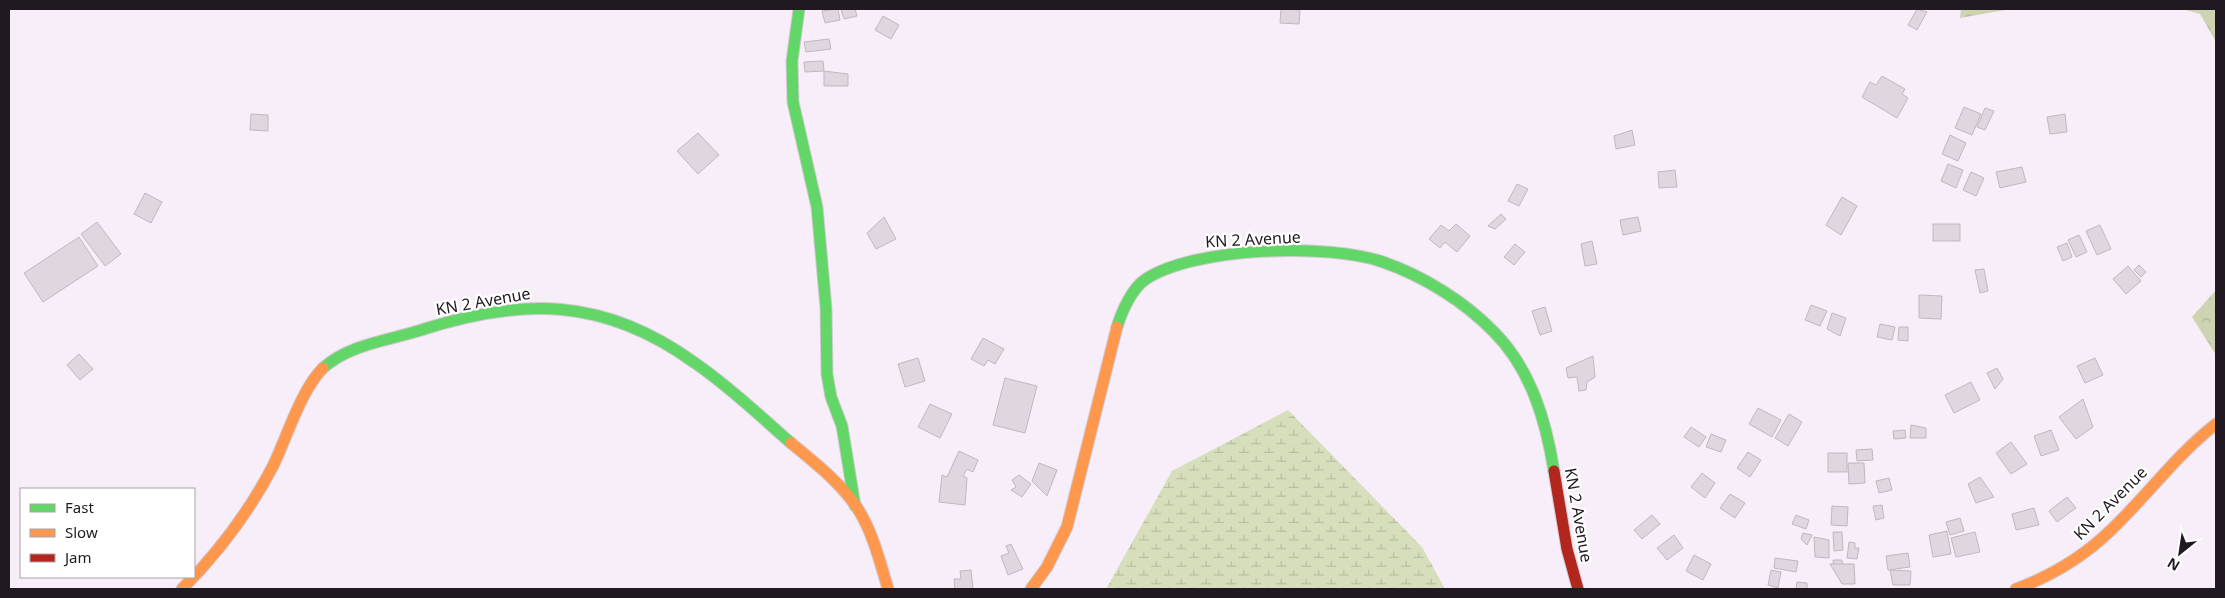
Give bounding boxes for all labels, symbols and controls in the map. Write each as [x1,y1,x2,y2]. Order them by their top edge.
street label: KN 2 Avenue [1205,226,1301,252]
street label: KN 2 Avenue [434,282,532,320]
street label: KN 2 Avenue [2068,461,2152,545]
street label: KN 2 Avenue [1560,466,1598,564]
legend [20,488,195,578]
text: Fast [65,497,94,517]
text: Slow [65,522,98,542]
north arrow [2155,528,2205,578]
text: Jam [63,547,92,567]
text: N [2164,554,2183,576]

